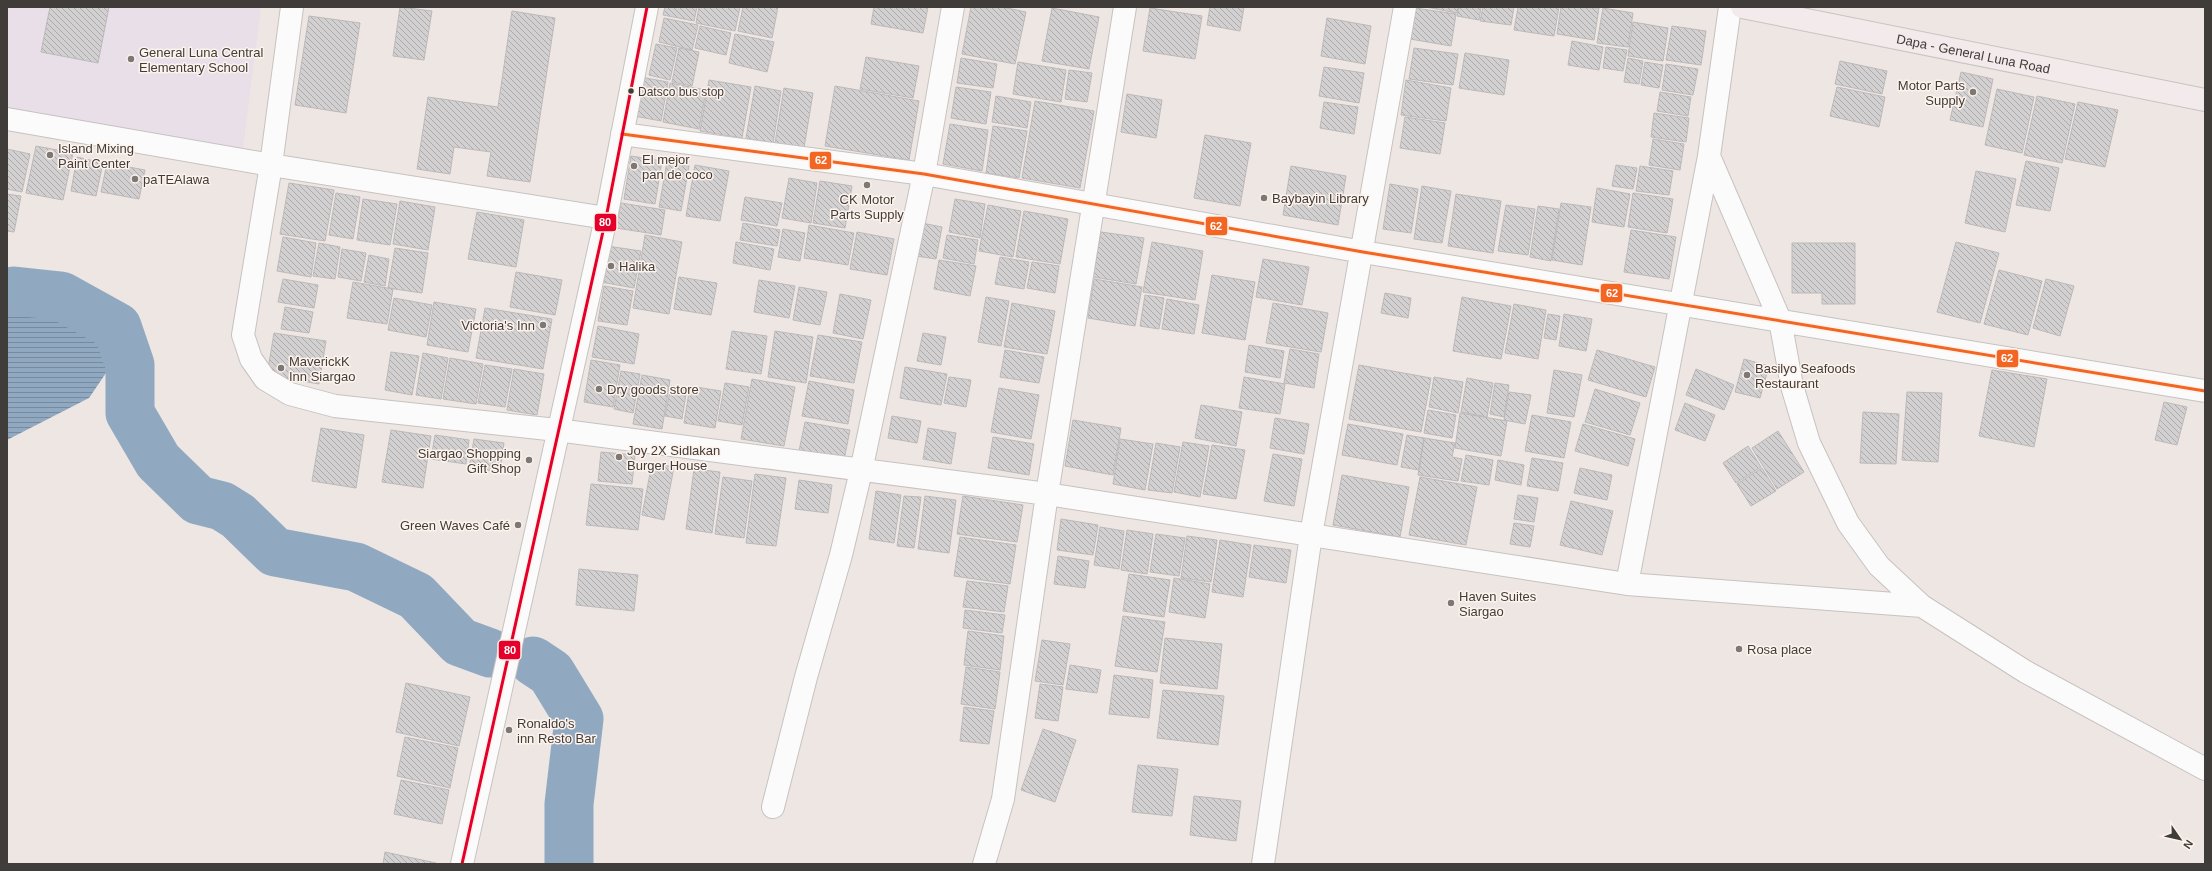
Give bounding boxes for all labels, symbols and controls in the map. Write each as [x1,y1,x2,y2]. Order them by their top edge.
street label: Dapa - General Luna Road [1895,31,2051,77]
place label: General Luna Central Elementary School [139,45,263,75]
marker: General Luna Central Elementary School [126,54,136,64]
place label: Motor Parts Supply [1898,78,1965,108]
place label: Datsco bus stop [638,85,724,99]
marker: Datsco bus stop [626,86,636,96]
marker: Motor Parts Supply [1968,87,1978,97]
place label: Island Mixing Paint Center [58,141,134,171]
marker: Island Mixing Paint Center [45,150,55,160]
line badge: 62 [809,151,832,170]
place label: El mejor pan de coco [642,152,713,182]
text: 62 [815,154,827,166]
marker: El mejor pan de coco [629,161,639,171]
place label: paTEAlawa [143,172,210,187]
marker: paTEAlawa [130,174,140,184]
marker: CK Motor Parts Supply [862,180,872,190]
place label: Baybayin Library [1272,191,1369,206]
place label: CK Motor Parts Supply [830,192,904,222]
marker: Baybayin Library [1259,193,1269,203]
line badge: 80 [594,213,617,232]
text: 80 [599,216,611,228]
line badge: 62 [1205,216,1228,236]
text: 62 [1210,220,1222,232]
place label: Halika [619,259,656,274]
marker: Halika [606,261,616,271]
line badge: 62 [1600,283,1623,303]
text: 62 [1606,287,1618,299]
place label: Victoria's Inn [461,318,535,333]
marker: Victoria's Inn [538,320,548,330]
line badge: 62 [1996,349,2019,368]
text: 62 [2001,352,2013,364]
place label: MaverickK Inn Siargao [289,354,356,384]
place label: Basilyo Seafoods Restaurant [1755,361,1856,391]
marker: MaverickK Inn Siargao [276,363,286,373]
marker: Basilyo Seafoods Restaurant [1742,370,1752,380]
place label: Dry goods store [607,382,699,397]
marker: Dry goods store [594,384,604,394]
place label: Joy 2X Sidlakan Burger House [627,443,720,473]
place label: Siargao Shopping Gift Shop [418,446,521,476]
marker: Joy 2X Sidlakan Burger House [614,452,624,462]
marker: Siargao Shopping Gift Shop [524,455,534,465]
place label: Green Waves Café [400,518,510,533]
marker: Green Waves Café [513,520,523,530]
place label: Haven Suites Siargao [1459,589,1537,619]
marker: Haven Suites Siargao [1446,598,1456,608]
line badge: 80 [498,640,521,660]
place label: Rosa place [1747,642,1812,657]
text: 80 [504,644,516,656]
marker: Rosa place [1734,644,1744,654]
place label: Ronaldo's inn Resto Bar [517,716,596,746]
marker: Ronaldo's inn Resto Bar [504,725,514,735]
north arrow [2160,819,2200,859]
text: N [2181,838,2195,851]

